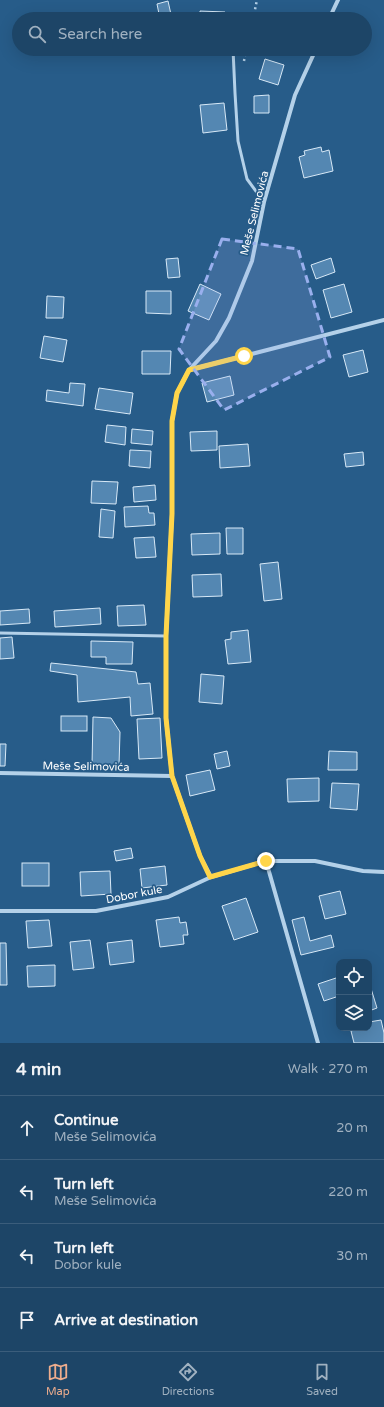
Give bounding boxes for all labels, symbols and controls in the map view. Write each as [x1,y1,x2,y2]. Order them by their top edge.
search box [12,12,372,56]
icon: search [26,23,48,45]
text: Search here [58,25,142,43]
street label: Meše Selimovića [238,169,271,257]
route start [235,347,253,365]
street label: Meše Selimovića [42,759,130,774]
route end [257,852,275,870]
street label: Dobor kule [105,883,163,906]
map controls [336,959,372,1031]
button: locate [336,959,372,995]
button: layers [336,995,372,1031]
text: 4 min [16,1059,61,1080]
text: Walk · 270 m [288,1061,368,1077]
text: Continue [54,1111,118,1129]
icon: ahead [16,1117,38,1139]
text: 20 m [336,1120,368,1136]
text: Meše Selimovića [54,1129,157,1145]
text: Turn left [54,1175,114,1193]
icon: left [16,1181,38,1203]
text: 220 m [328,1184,368,1200]
text: Meše Selimovića [54,1193,157,1209]
text: Turn left [54,1239,114,1257]
icon: left [16,1245,38,1267]
text: 30 m [336,1248,368,1264]
text: Dobor kule [54,1257,121,1273]
icon: arrive [16,1309,38,1331]
text: Arrive at destination [54,1311,198,1329]
tab: Map [46,1361,70,1398]
tab: Directions [162,1361,214,1398]
tab: Saved [306,1361,338,1398]

